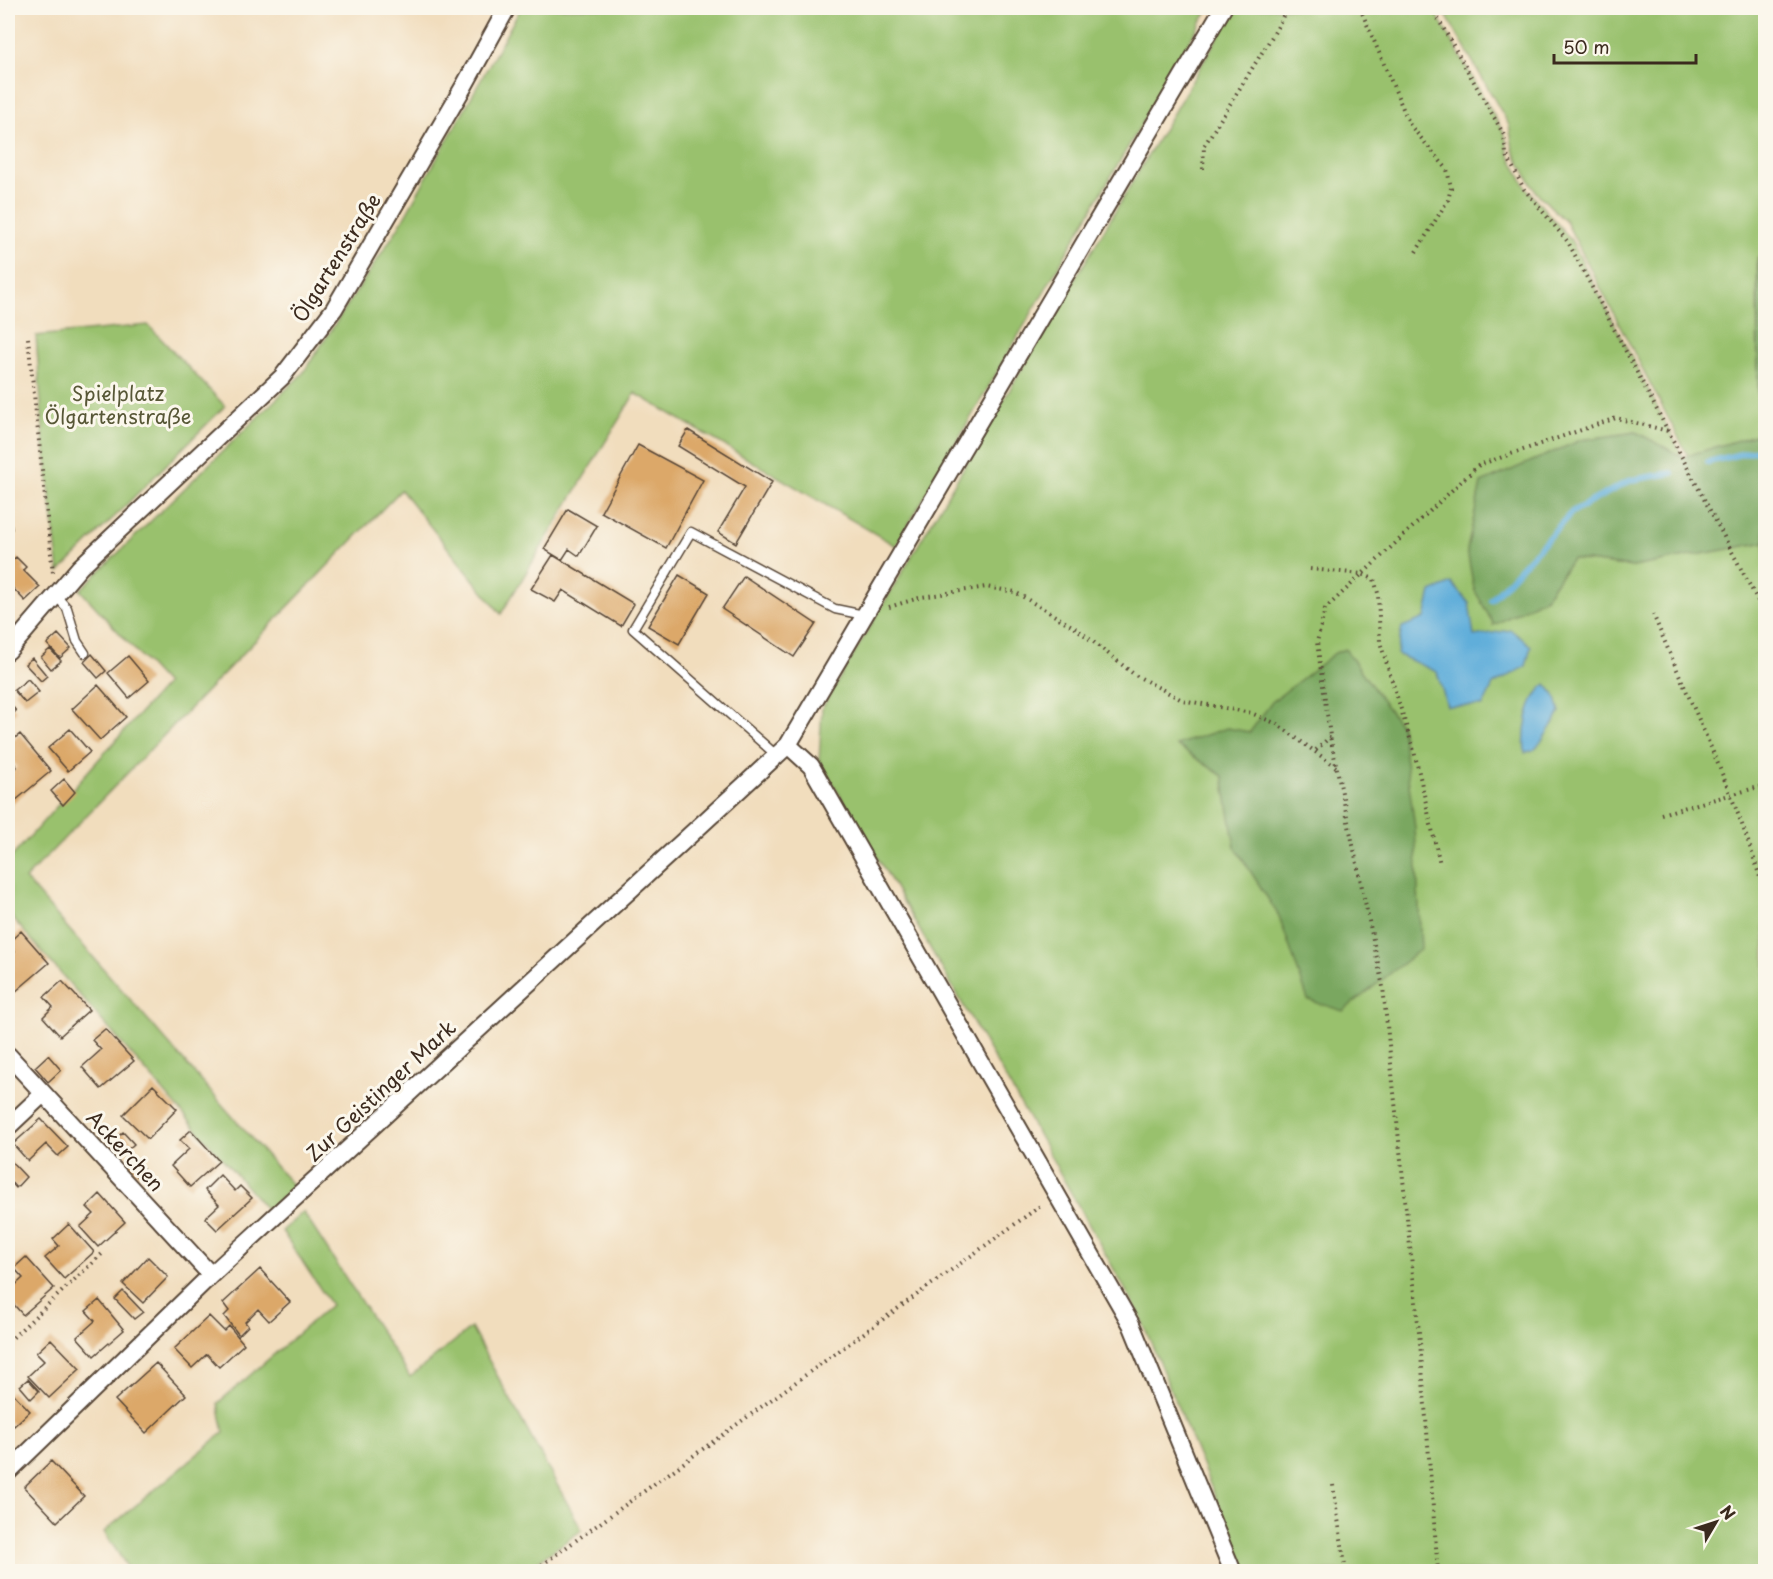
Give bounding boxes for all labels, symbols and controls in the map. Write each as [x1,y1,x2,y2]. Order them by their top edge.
scale bar [1554,27,1696,65]
text: 50 m [1563,33,1610,60]
street label: Ölgartenstraße [284,187,388,328]
park label: Spielplatz Ölgartenstraße [45,378,191,431]
street label: Zur Geistinger Mark [299,1013,462,1168]
street label: Ackerchen [80,1103,171,1198]
north arrow [1686,1492,1746,1552]
text: N [1715,1499,1742,1524]

